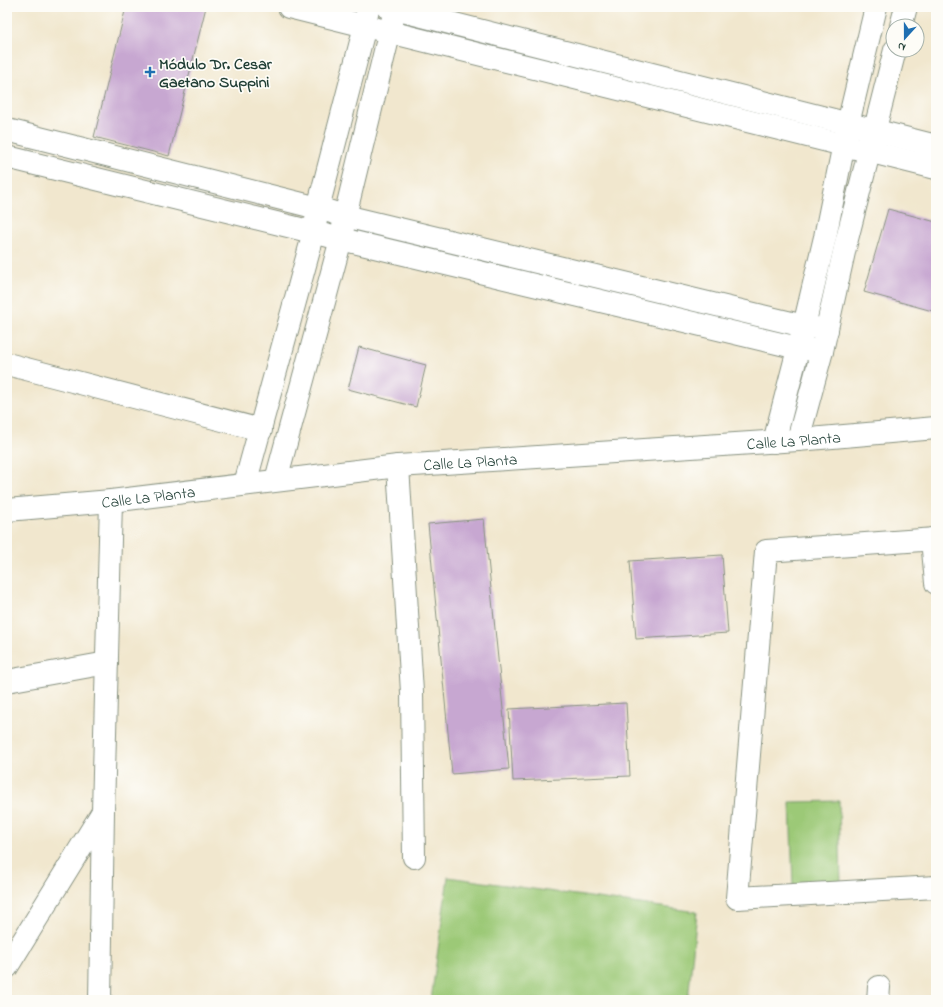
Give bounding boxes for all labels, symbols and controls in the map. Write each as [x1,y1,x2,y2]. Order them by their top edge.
north arrow [885,18,925,58]
text: N [895,38,908,55]
place label: Módulo Dr. Cesar Gaetano Suppini [159,53,273,95]
marker: Módulo Dr. Cesar Gaetano Suppini [144,66,156,78]
street label: Calle La Planta [746,426,842,457]
street label: Calle La Planta [423,448,518,478]
street label: Calle La Planta [101,481,197,516]

